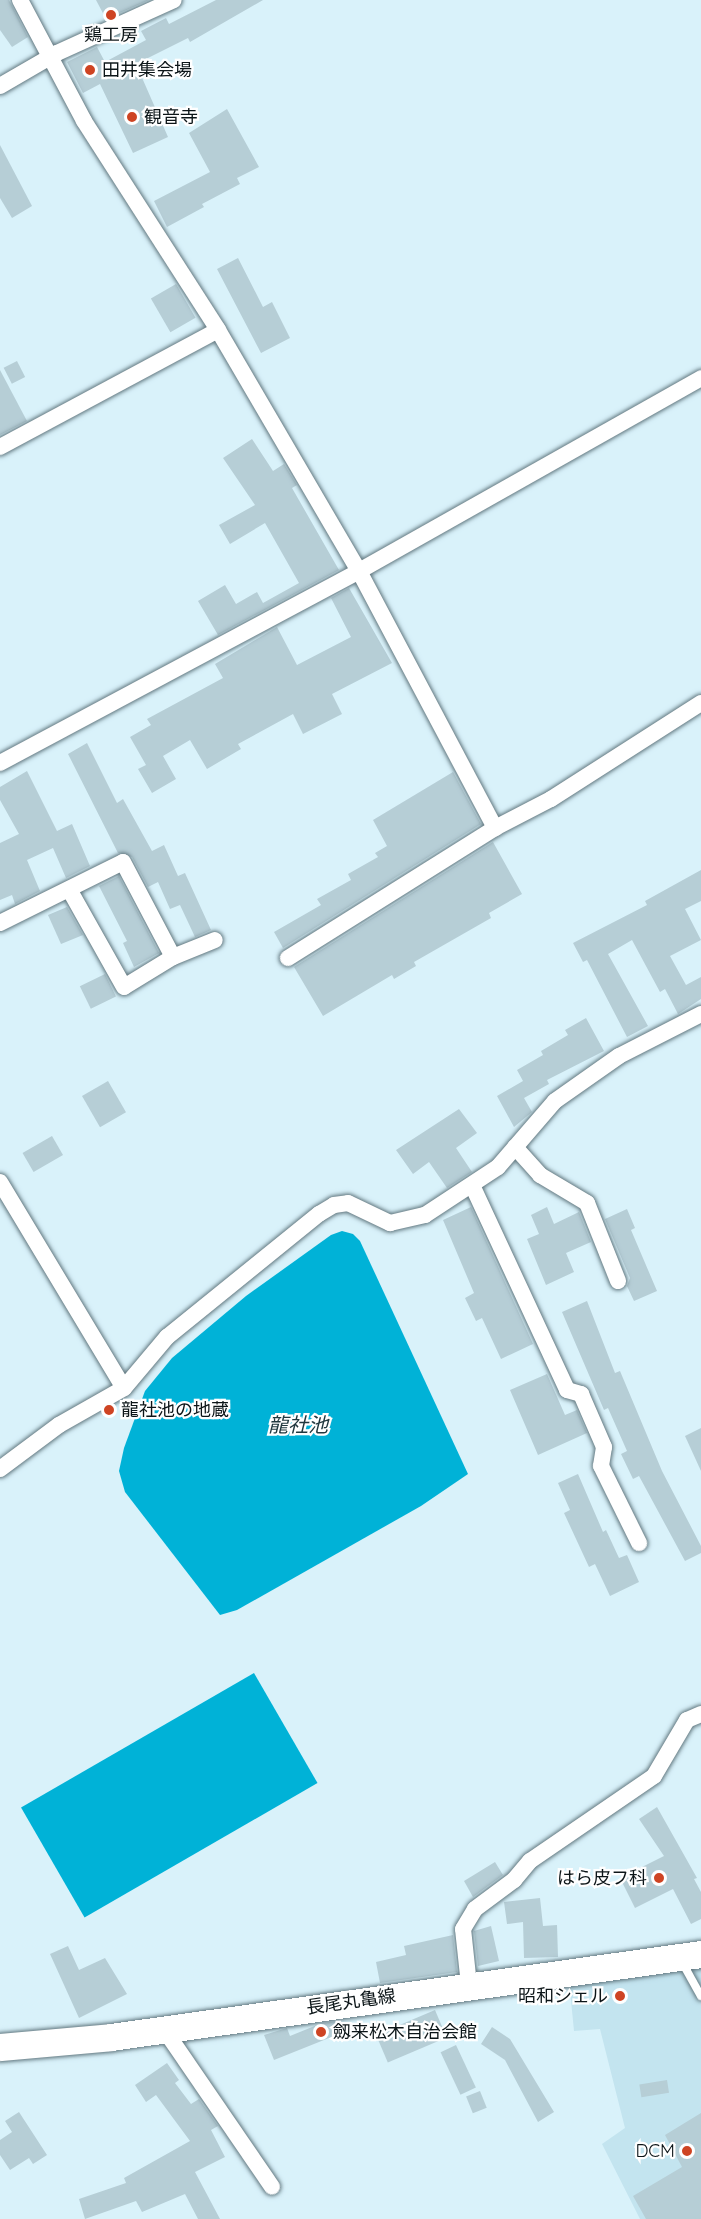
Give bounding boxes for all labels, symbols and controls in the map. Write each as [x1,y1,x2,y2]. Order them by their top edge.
marker: 鶏工房 [104,8,118,22]
place label: 鶏工房 [84,24,138,46]
place label: 田井集会場 [102,59,192,81]
marker: 田井集会場 [83,63,97,77]
place label: 観音寺 [144,106,198,128]
marker: 観音寺 [125,110,139,124]
place label: 龍社池の地蔵 [121,1399,229,1421]
marker: 龍社池の地蔵 [102,1403,116,1417]
water label: 龍社池 [268,1412,328,1436]
place label: はら皮フ科 [557,1867,647,1889]
marker: はら皮フ科 [652,1871,666,1885]
street label: 長尾丸亀線 [305,1985,397,2019]
place label: 昭和シェル [518,1985,608,2007]
marker: 昭和シェル [613,1989,627,2003]
place label: 劔来松木自治会館 [333,2021,477,2043]
marker: 劔来松木自治会館 [314,2025,328,2039]
place label: DCM [635,2140,675,2162]
marker: DCM [680,2144,694,2158]

